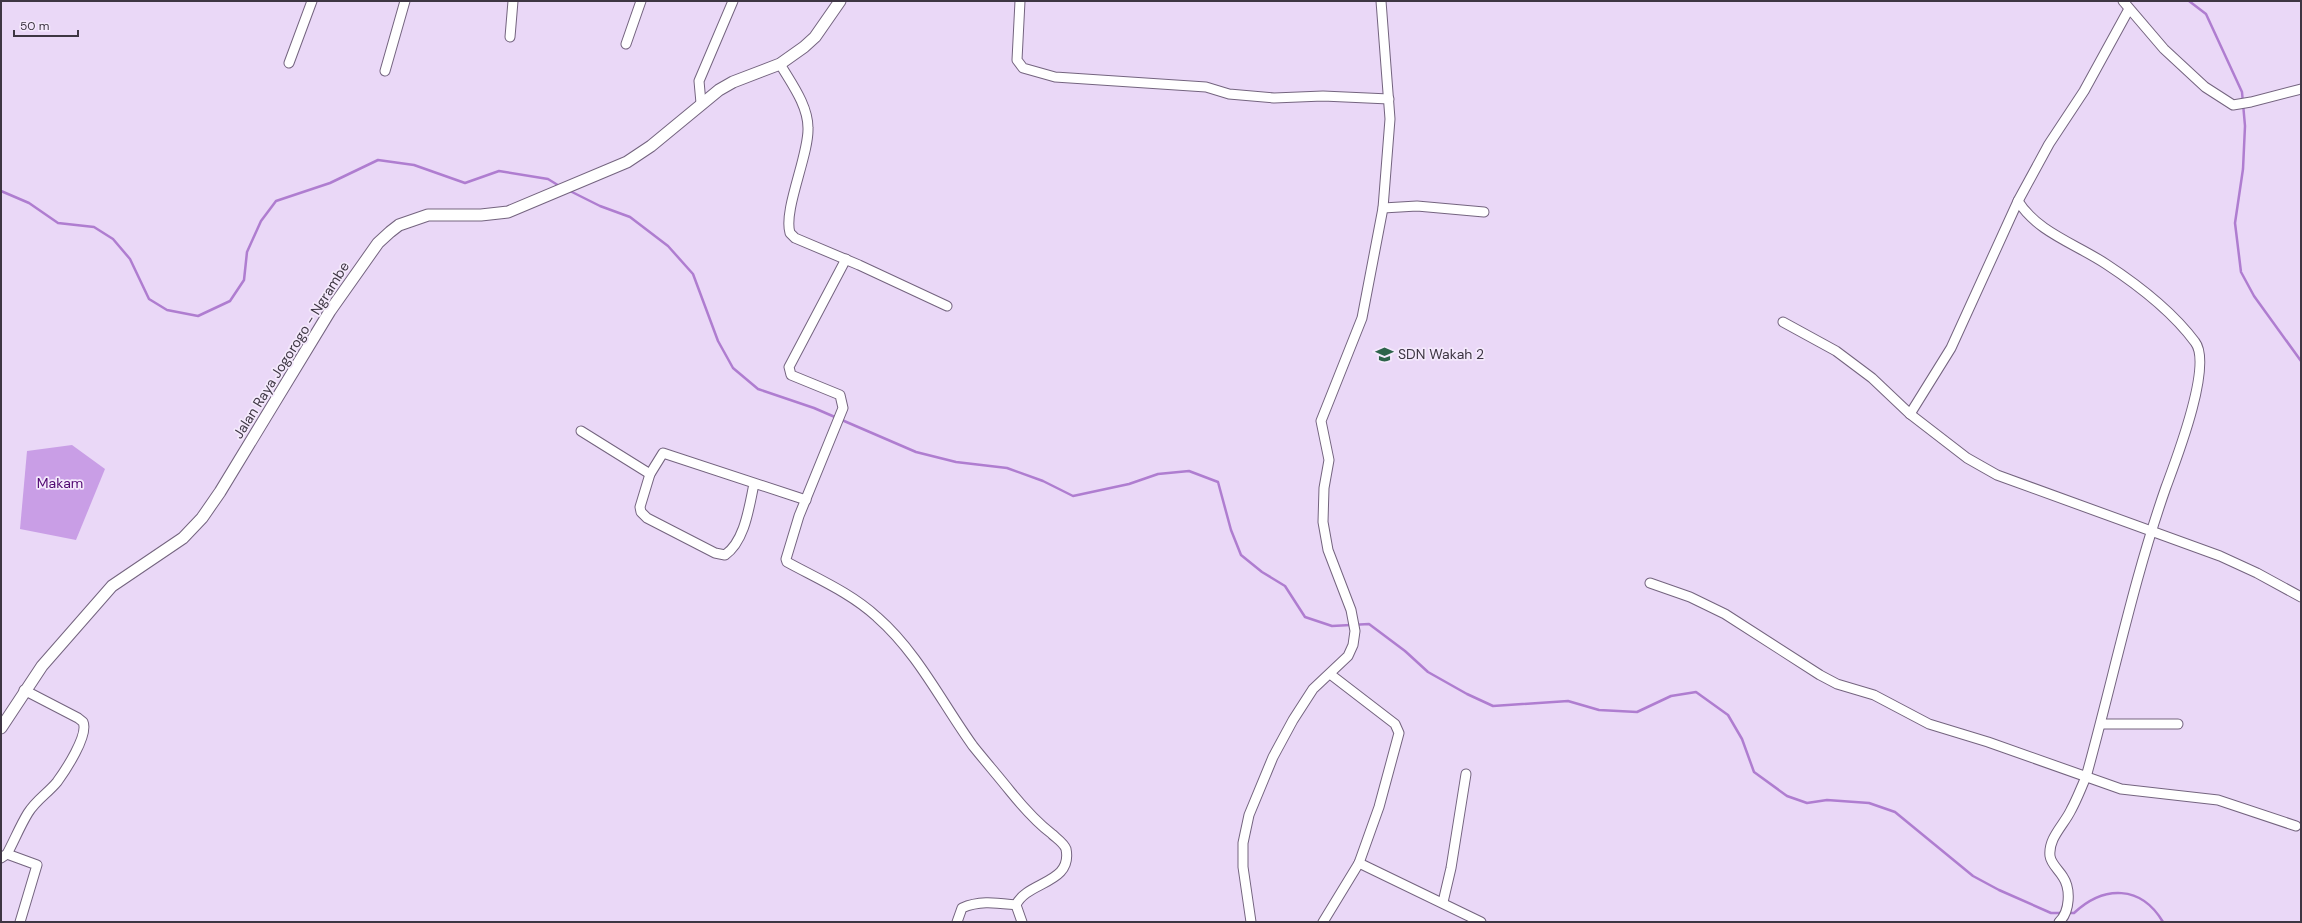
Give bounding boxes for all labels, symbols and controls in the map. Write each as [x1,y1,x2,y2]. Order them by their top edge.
scale bar [14,12,78,38]
text: 50 m [20,18,49,34]
street label: Jalan Raya Jogorogo - Ngrambe [229,258,353,442]
school or university icon: SDN Wakah 2 [1375,344,1395,364]
place label: SDN Wakah 2 [1398,345,1484,363]
park label: Makam [37,474,83,492]

